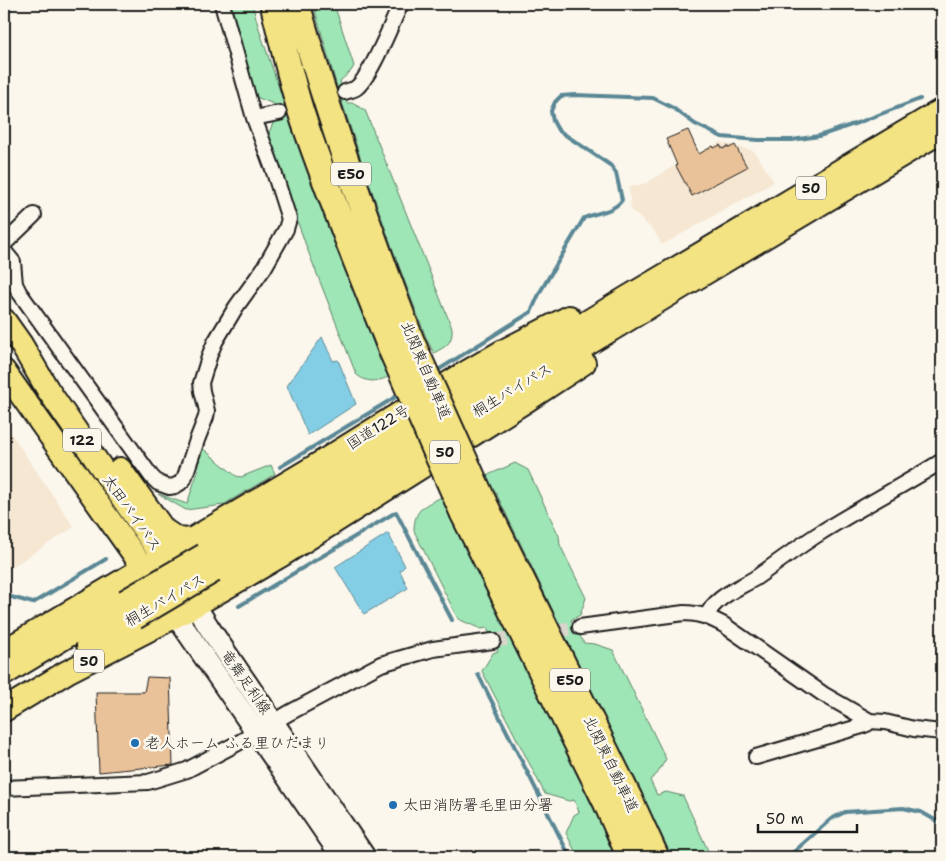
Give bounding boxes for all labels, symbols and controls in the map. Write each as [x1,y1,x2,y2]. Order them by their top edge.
road number: E50 [331,162,371,185]
road number: 50 [796,177,826,200]
street label: 北関東自動車道 [396,318,456,422]
street label: 桐生バイパス [468,358,556,422]
street label: 国道122号 [343,400,413,454]
road number: 122 [63,428,101,452]
road number: 50 [430,441,460,464]
street label: 太田バイパス [98,471,166,555]
street label: 桐生バイパス [121,569,209,631]
street label: 竜舞足利線 [216,646,276,718]
road number: 50 [74,649,104,672]
road number: E50 [550,668,590,692]
street label: 北関東自動車道 [579,712,643,816]
place label: 老人ホーム ふる里ひだまり [145,733,330,753]
marker: 老人ホーム ふる里ひだまり [129,737,141,749]
place label: 太田消防署毛里田分署 [403,795,553,815]
marker: 太田消防署毛里田分署 [387,799,399,811]
scale bar [758,801,857,833]
text: 50 m [766,809,804,829]

